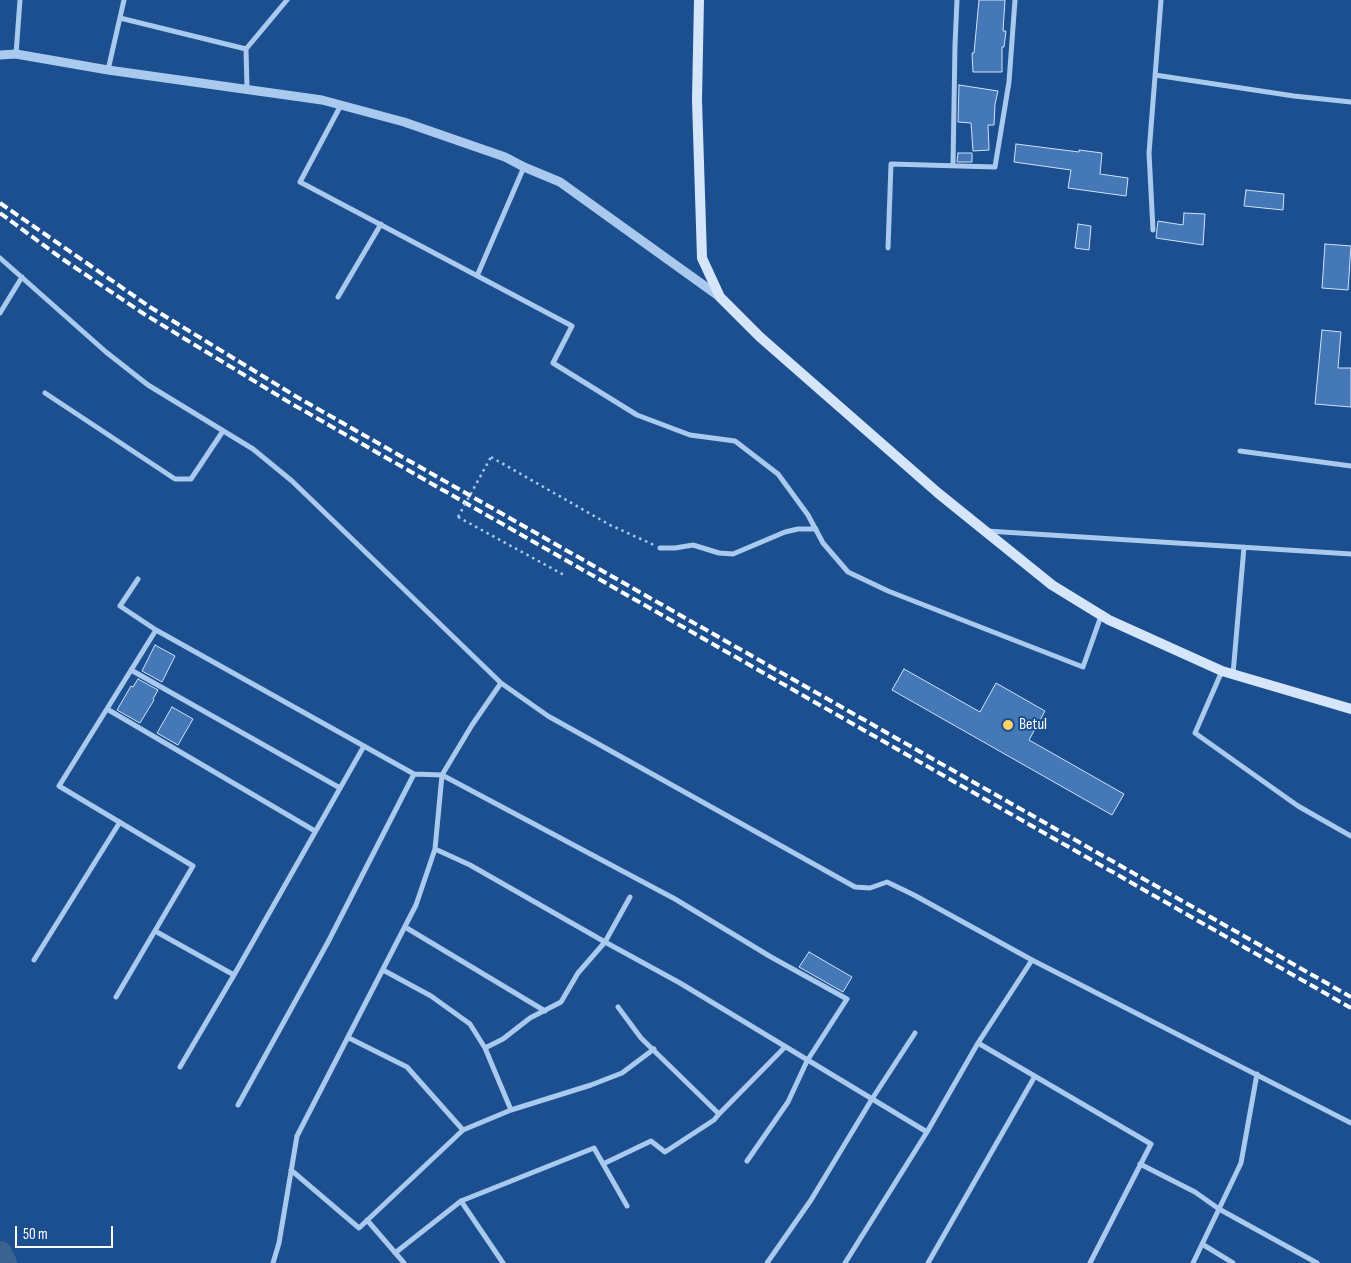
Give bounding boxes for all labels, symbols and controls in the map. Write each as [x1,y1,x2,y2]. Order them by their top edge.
place label: Betul [1019,715,1047,735]
marker: Betul [1001,718,1015,732]
scale bar [18,1216,115,1248]
text: 50 m [23,1225,48,1244]

